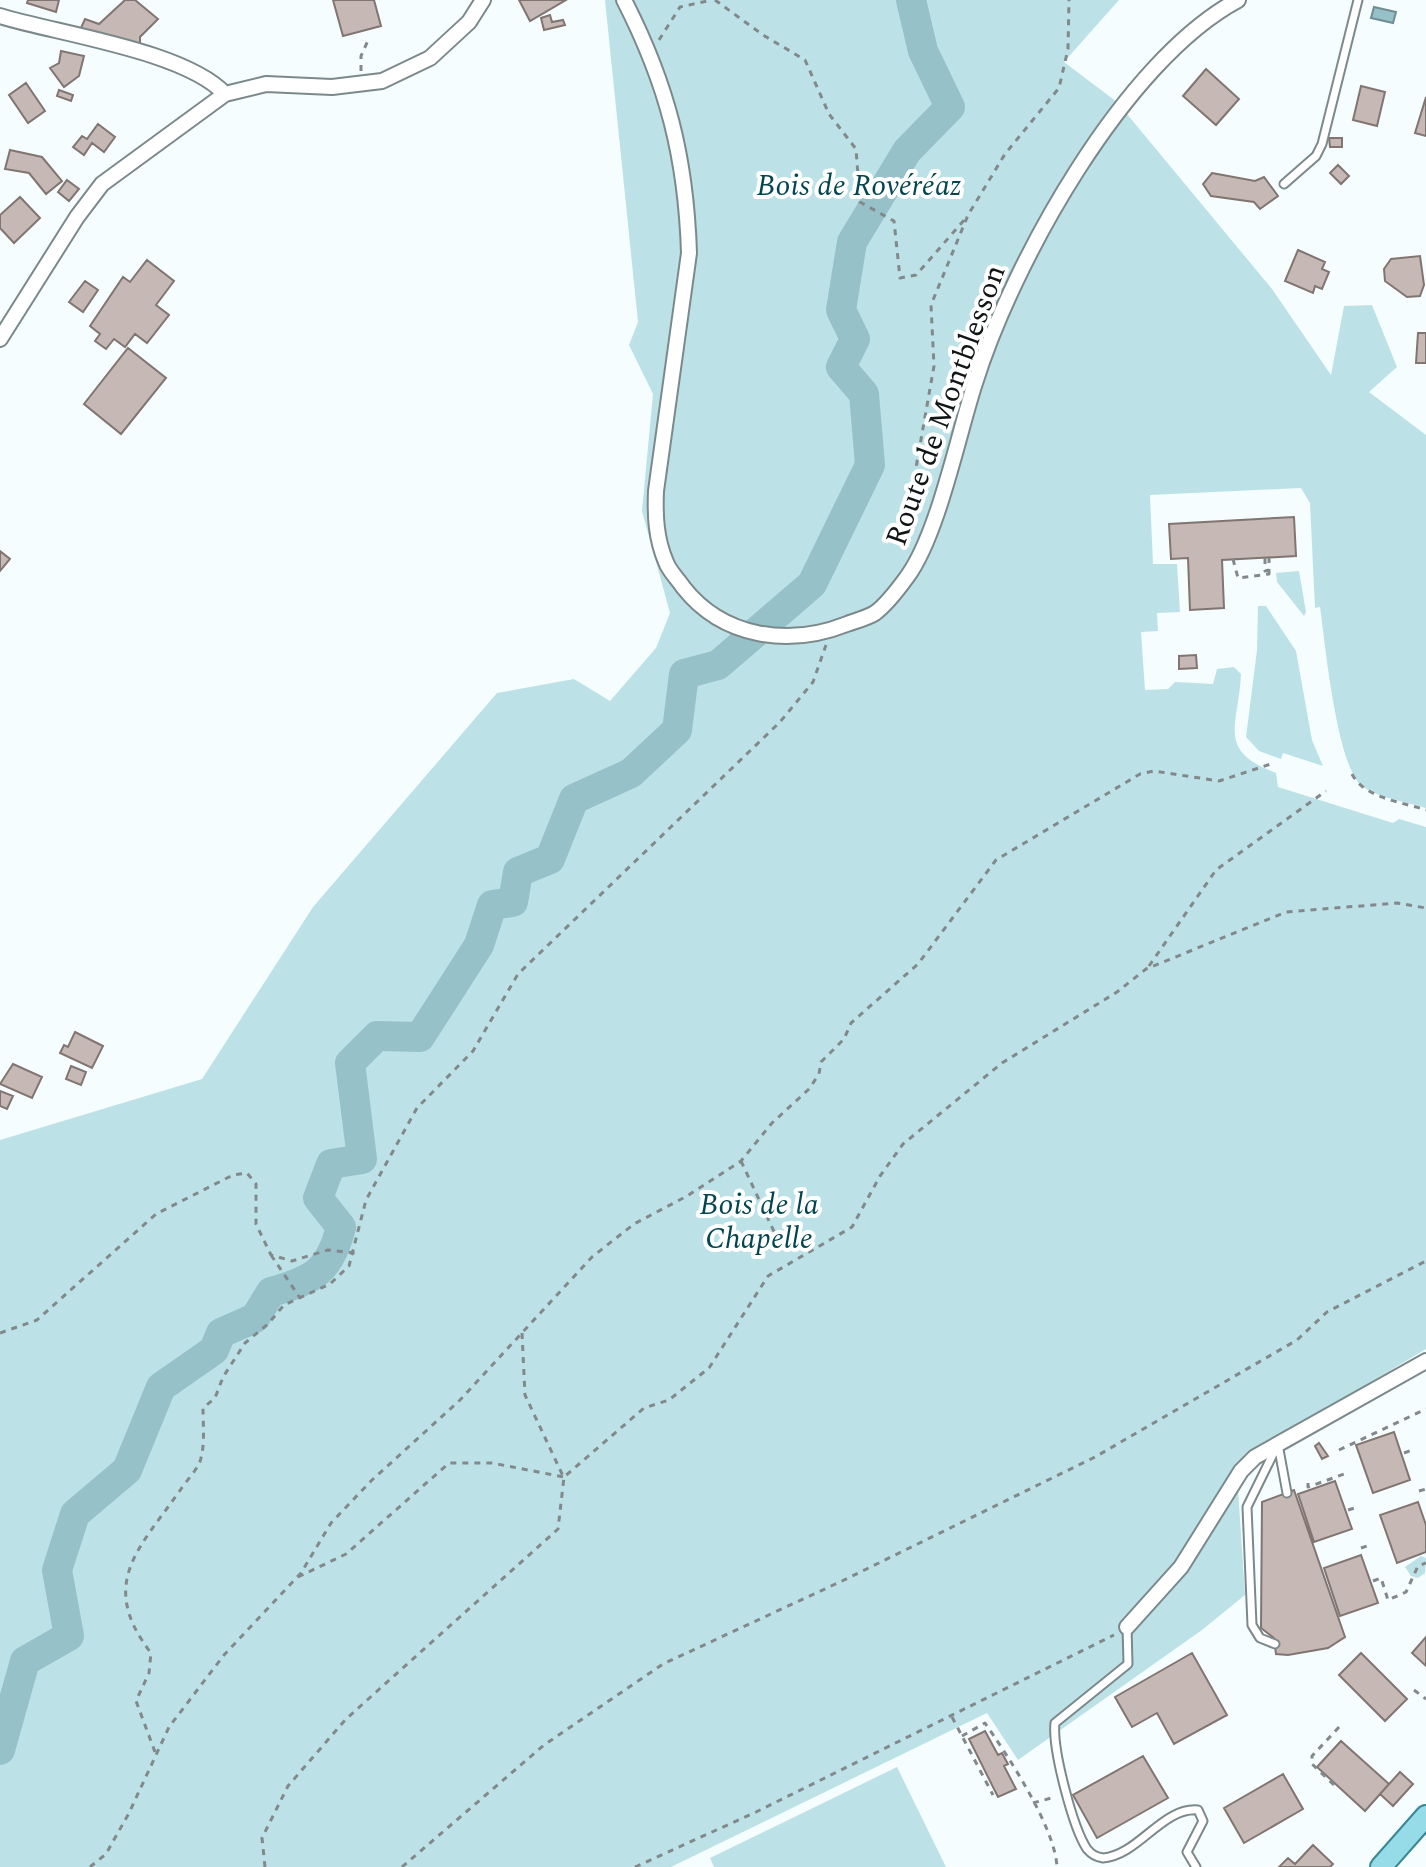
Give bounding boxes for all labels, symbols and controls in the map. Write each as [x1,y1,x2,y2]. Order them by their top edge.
park label: Bois de Rovéréaz [757,163,961,209]
street label: Route de Montblesson [874,258,1018,553]
park label: Bois de la Chapelle [699,1182,819,1262]

